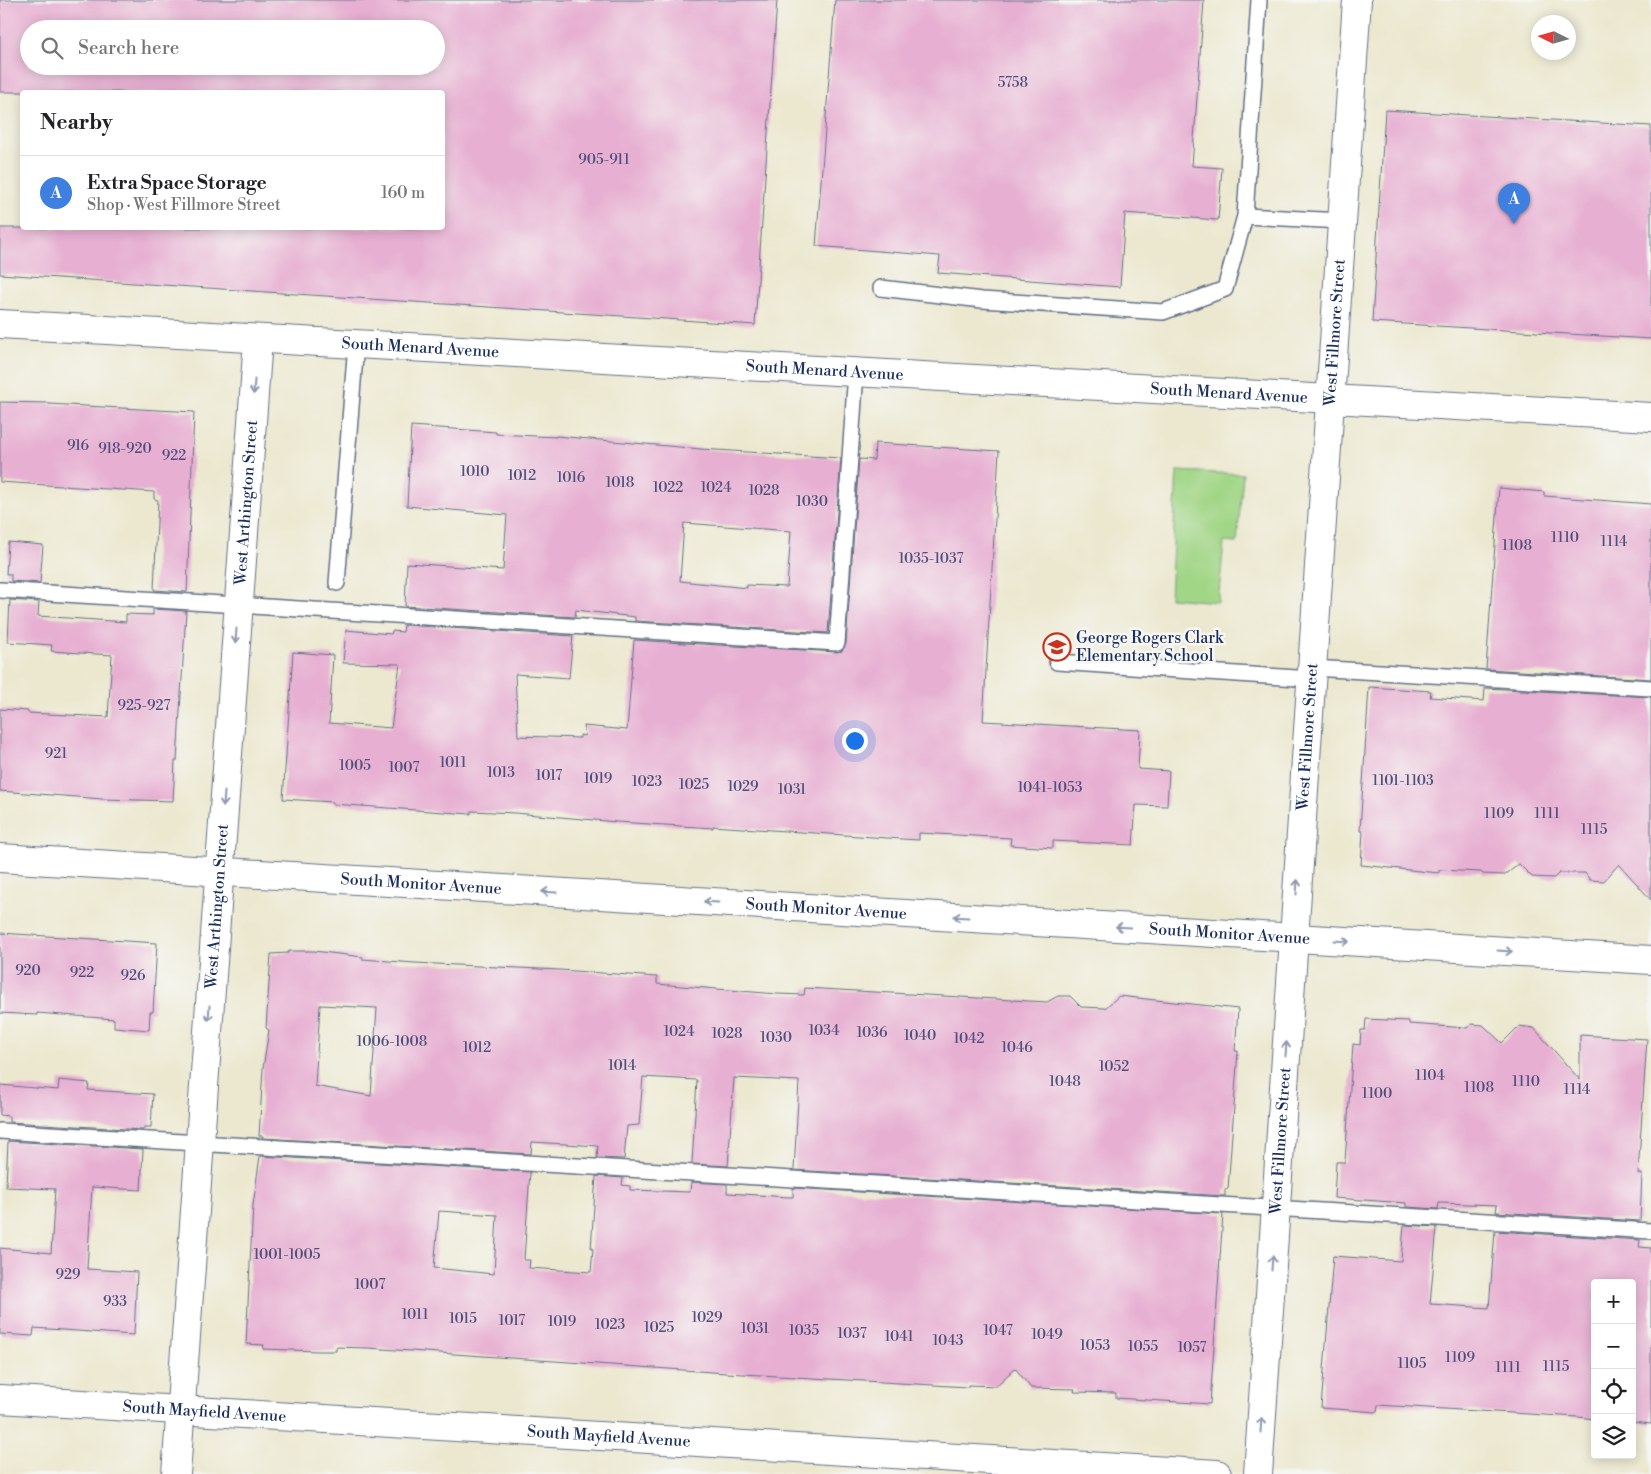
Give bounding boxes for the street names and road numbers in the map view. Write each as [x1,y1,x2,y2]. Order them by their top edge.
street label: West Fillmore Street [1320,258,1350,408]
street label: South Menard Avenue [341,333,500,362]
street label: South Menard Avenue [745,356,904,385]
street label: South Menard Avenue [1150,379,1308,408]
street label: West Arthington Street [230,419,262,587]
street label: West Fillmore Street [1293,662,1322,812]
street label: West Arthington Street [201,823,233,991]
street label: South Monitor Avenue [340,869,502,899]
street label: South Monitor Avenue [745,894,908,924]
street label: South Monitor Avenue [1149,919,1311,949]
street label: West Fillmore Street [1265,1066,1295,1216]
street label: South Mayfield Avenue [122,1397,287,1427]
street label: South Mayfield Avenue [527,1422,691,1452]

